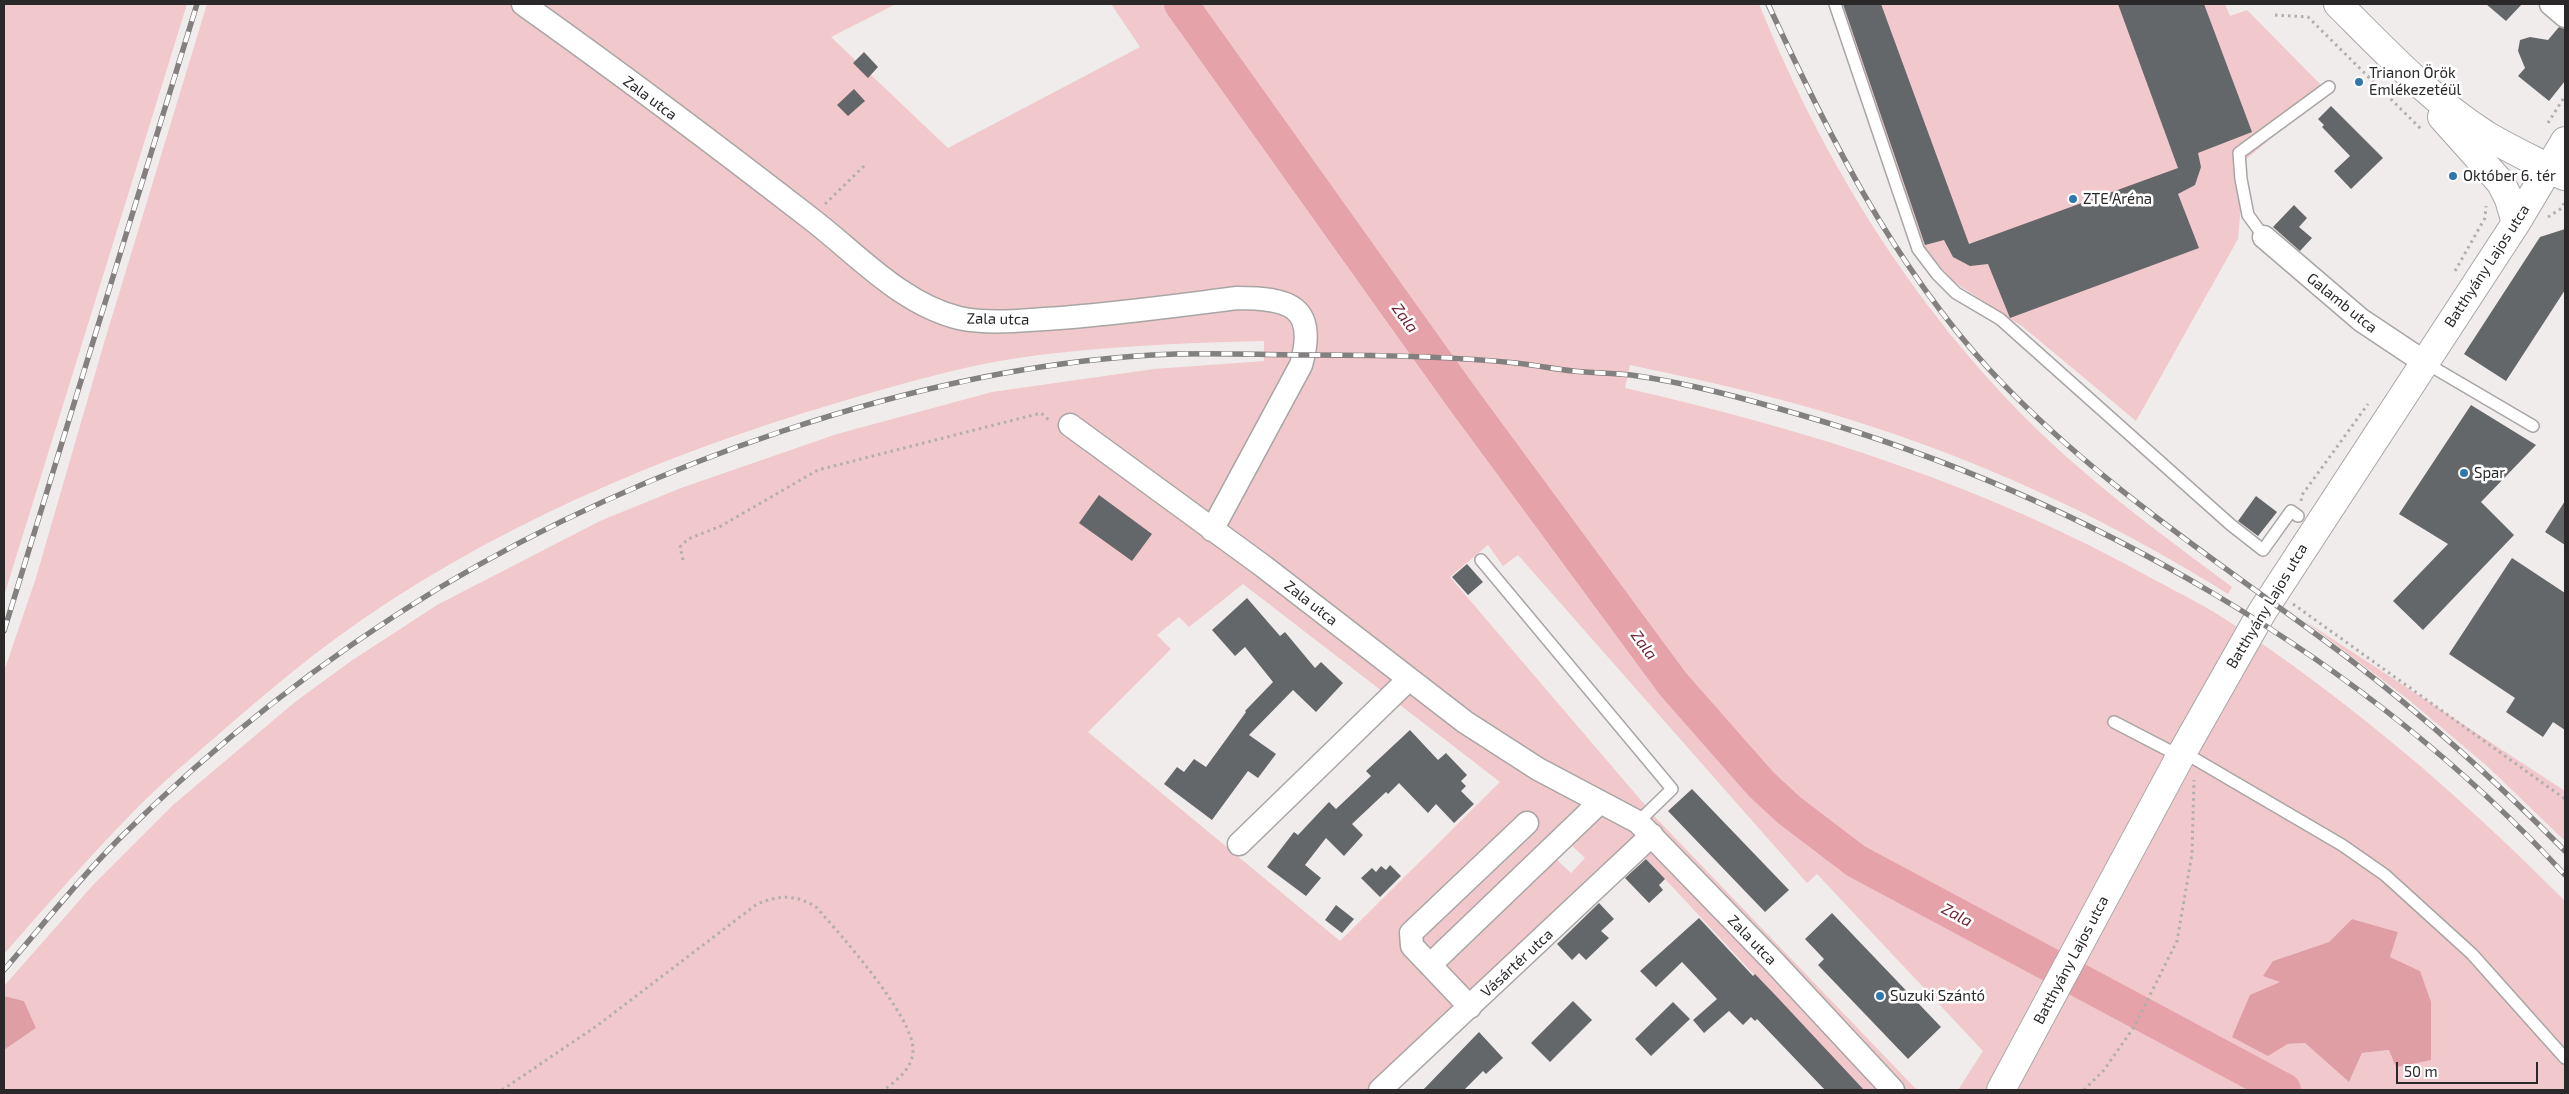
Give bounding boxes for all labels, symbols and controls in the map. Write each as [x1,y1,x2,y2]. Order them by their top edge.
place label: Trianon Örök Emlékezetéül [2369,64,2461,99]
street label: Zala utca [620,72,680,124]
marker: Trianon Örök Emlékezetéül [2353,76,2365,88]
place label: Október 6. tér [2463,167,2556,185]
marker: Október 6. tér [2447,170,2459,182]
place label: ZTE Aréna [2083,190,2152,208]
marker: ZTE Aréna [2067,193,2079,205]
street label: Batthyány Lajos utca [2441,201,2533,331]
street label: Galamb utca [2303,269,2381,337]
water label: Zala [1388,299,1422,337]
street label: Zala utca [967,309,1029,329]
place label: Spar [2474,464,2505,482]
marker: Spar [2458,467,2470,479]
street label: Batthyány Lajos utca [2223,540,2311,672]
street label: Zala utca [1281,577,1341,629]
water label: Zala [1627,626,1661,664]
street label: Batthyány Lajos utca [2030,893,2112,1027]
water label: Zala [1938,899,1976,931]
street label: Zala utca [1724,911,1780,969]
street label: Vásártér utca [1477,925,1557,1001]
place label: Suzuki Szántó [1890,987,1985,1005]
marker: Suzuki Szántó [1874,990,1886,1002]
scale bar [2399,1052,2542,1084]
text: 50 m [2404,1062,2438,1080]

